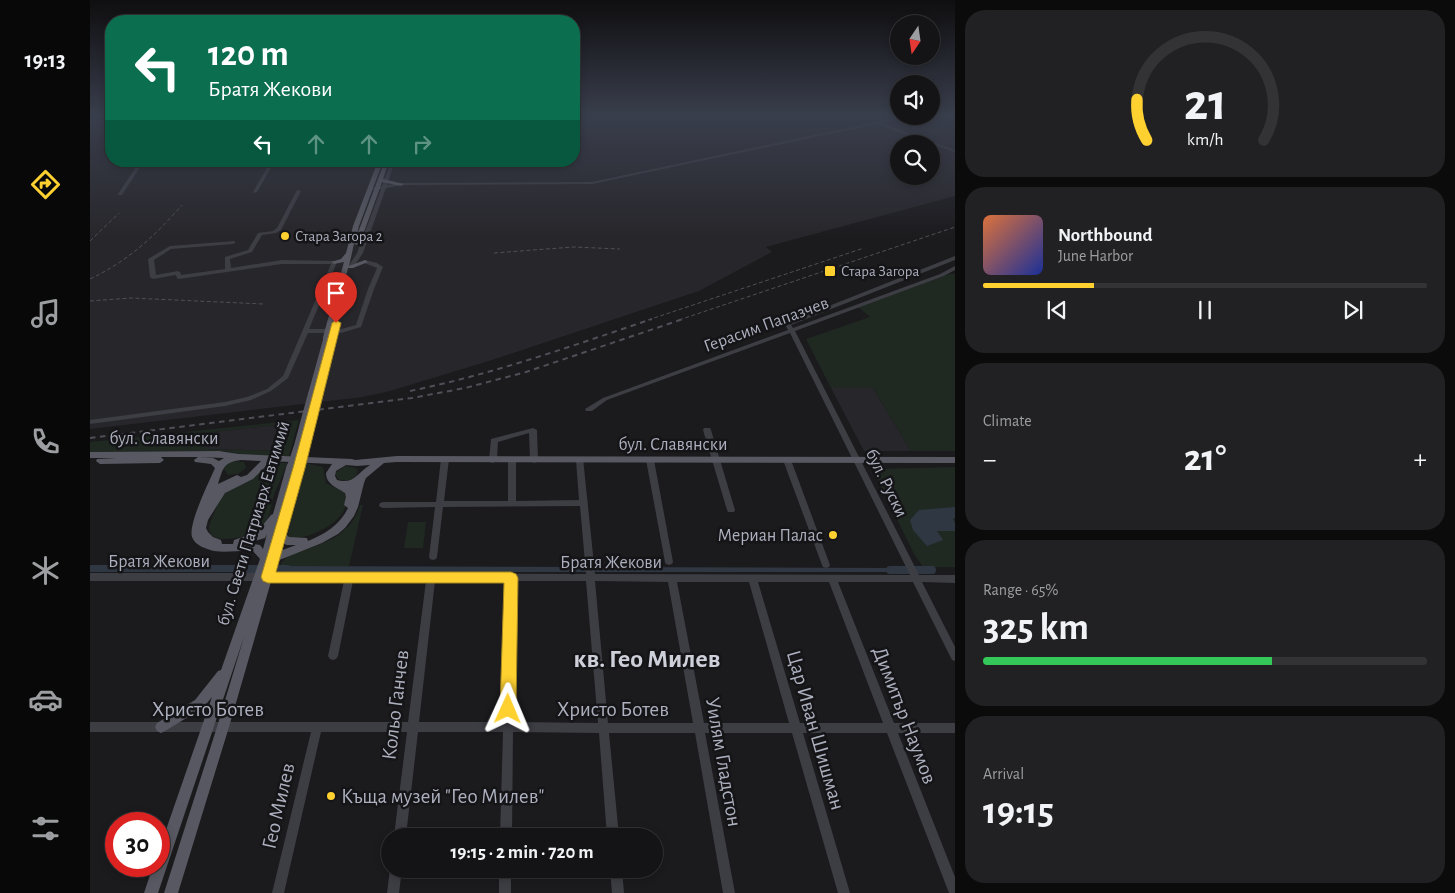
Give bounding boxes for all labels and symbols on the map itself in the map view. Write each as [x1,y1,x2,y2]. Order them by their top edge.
north arrow [890,15,940,65]
place label: Стара Загора 2 [295,229,383,244]
marker: Стара Загора 2 [279,230,291,242]
marker: Стара Загора [823,264,837,278]
place label: Стара Загора [841,264,919,279]
pin [315,272,357,323]
street label: Герасим Папазчев [701,294,831,356]
street label: бул. Свети Патриарх Евтимий [213,419,294,628]
street label: бул. Славянски [109,429,219,448]
street label: бул. Славянски [618,435,728,454]
street label: бул. Руски [862,446,911,520]
place label: Мериан Палас [718,527,823,545]
marker: Мериан Палас [827,529,839,541]
street label: Братя Жекови [108,553,210,571]
street label: Братя Жекови [560,554,662,572]
street label: Димитър Наумов [869,644,940,787]
district label: кв. Гео Милев [574,646,720,672]
street label: Цар Иван Шишман [783,648,848,813]
street label: Кольо Ганчев [378,649,413,761]
position arrow [481,682,533,734]
street label: Уилям Гладстон [702,696,745,829]
street label: Христо Ботев [152,699,264,720]
street label: Христо Ботев [557,699,669,720]
street label: Гео Милев [258,761,299,851]
place label: Къща музей "Гео Милев" [341,786,544,807]
marker: Къща музей "Гео Милев" [325,790,337,802]
speed limit sign: 30 [105,812,170,877]

